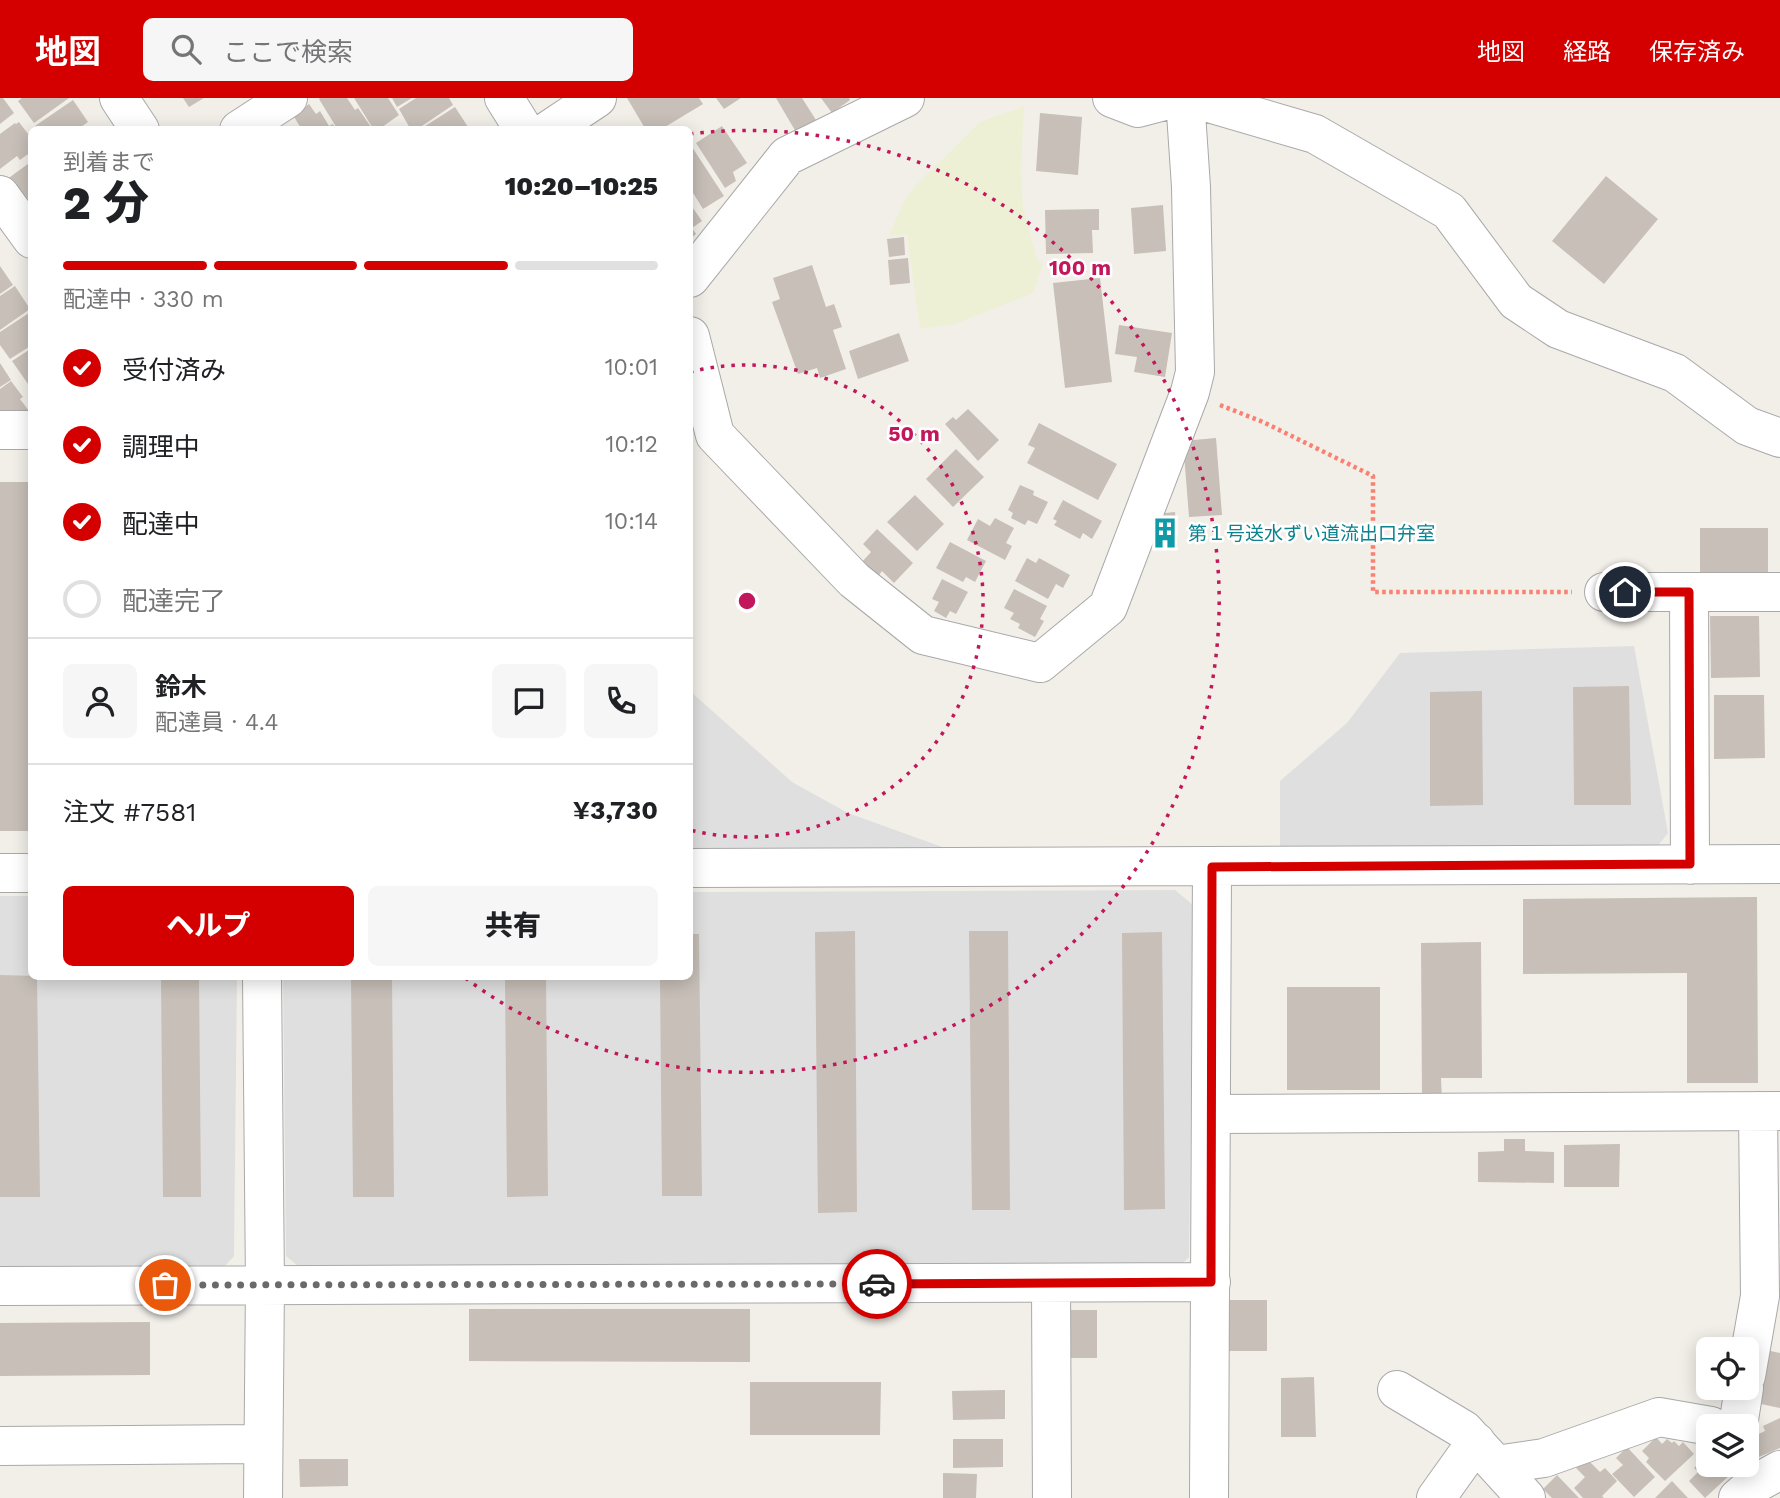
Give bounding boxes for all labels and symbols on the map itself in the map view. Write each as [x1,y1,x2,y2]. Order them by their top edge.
text: 100 m [1049,255,1111,280]
text: 50 m [888,421,940,446]
building icon: 第１号送水ずい道流出口弁室 [1148,516,1182,550]
place label: 第１号送水ずい道流出口弁室 [1188,522,1435,545]
pin [1595,562,1655,622]
centre of rings [735,589,759,613]
courier [842,1249,912,1319]
pin [135,1255,195,1315]

